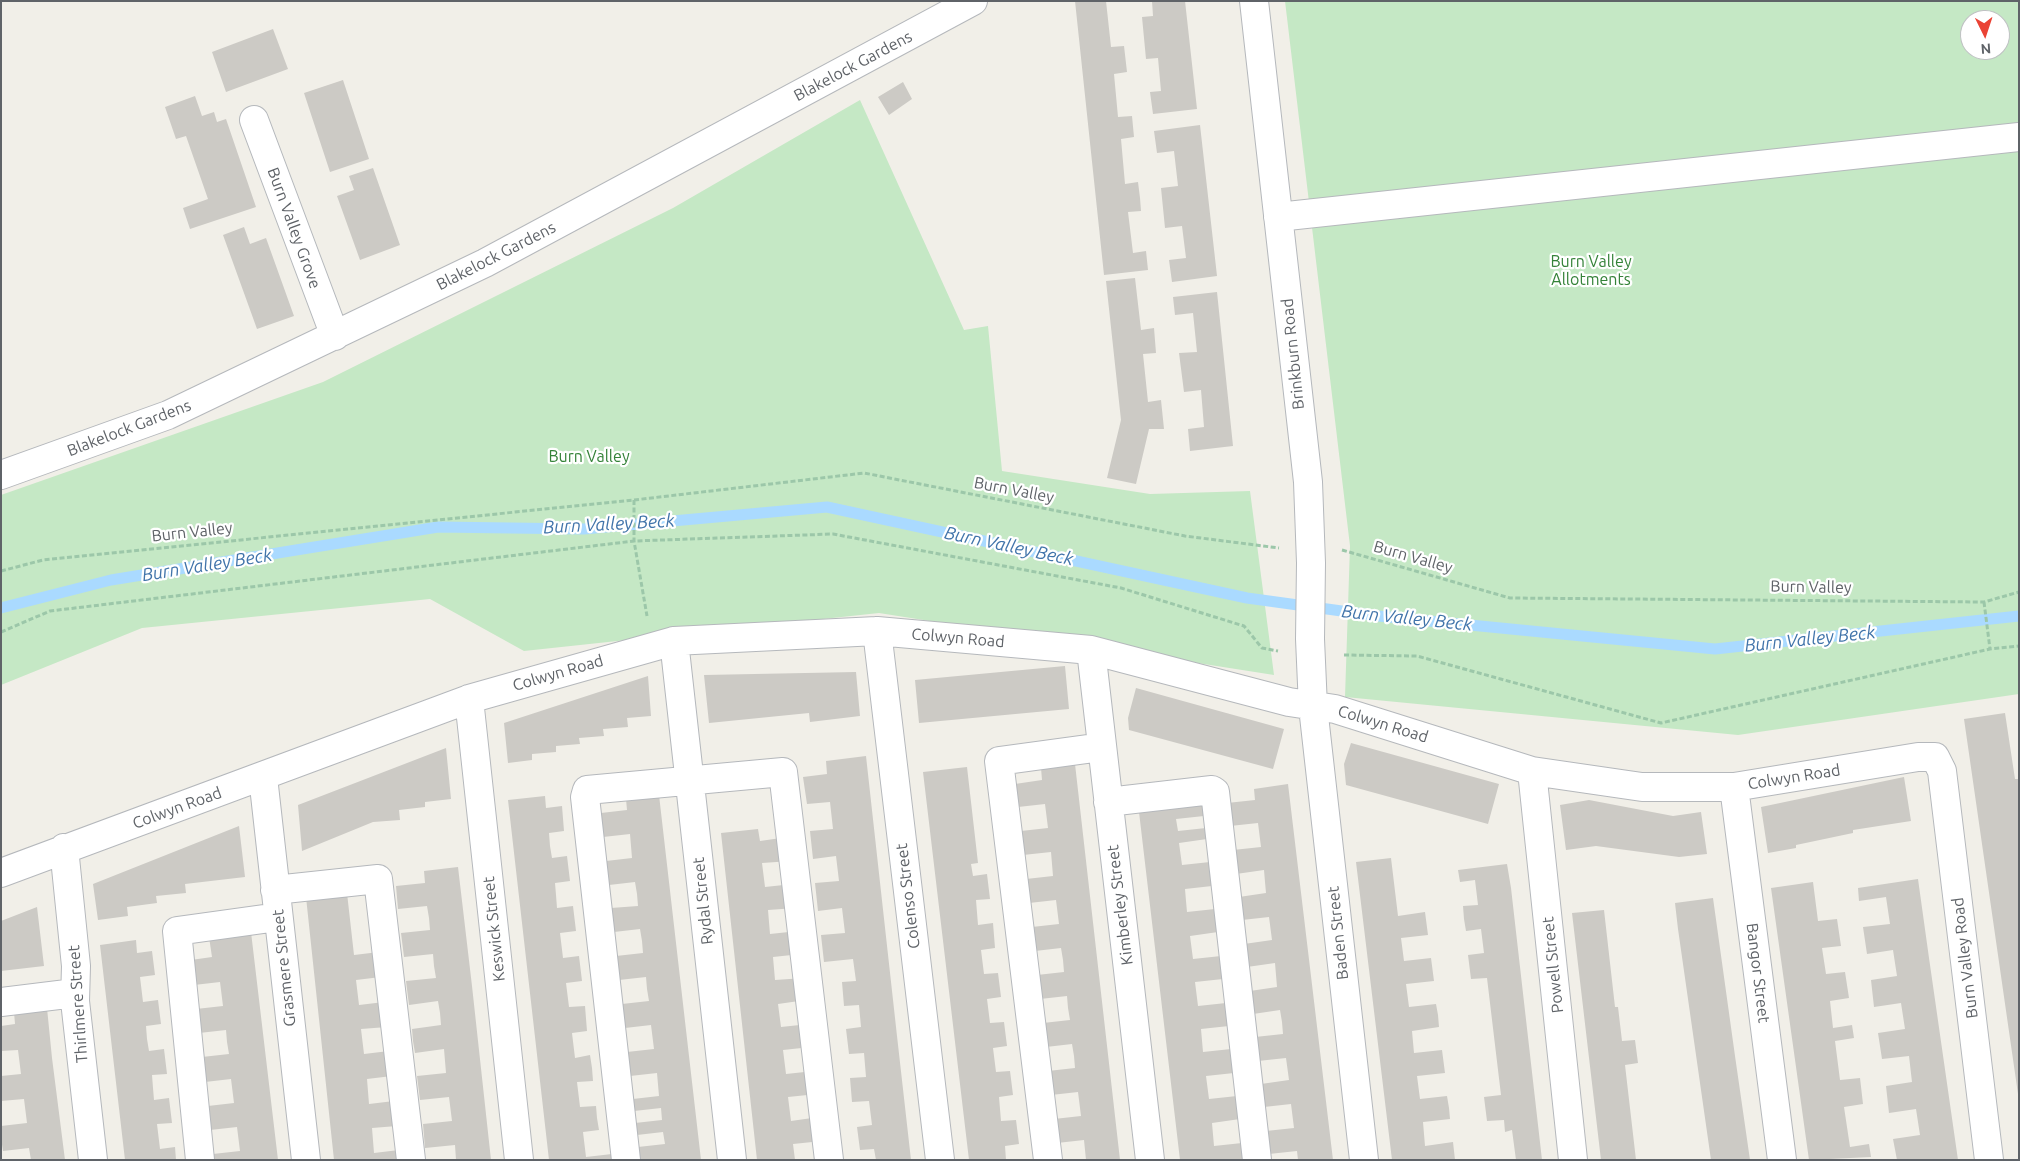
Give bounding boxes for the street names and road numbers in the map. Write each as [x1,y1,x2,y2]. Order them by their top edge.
street label: Blakelock Gardens [791,27,915,105]
street label: Burn Valley Grove [263,165,325,291]
street label: Blakelock Gardens [433,218,559,294]
street label: Brinkburn Road [1278,298,1308,410]
street label: Blakelock Gardens [64,396,194,460]
street label: Burn Valley [972,473,1056,507]
street label: Burn Valley [151,518,233,546]
street label: Burn Valley [1371,537,1455,577]
street label: Burn Valley [1770,577,1852,597]
street label: Colwyn Road [911,624,1005,652]
street label: Colwyn Road [510,651,606,695]
street label: Colwyn Road [1336,701,1430,747]
street label: Colwyn Road [1746,760,1842,794]
street label: Colwyn Road [130,783,224,833]
street label: Colenso Street [892,842,924,950]
street label: Kimberley Street [1103,844,1137,966]
street label: Rydal Street [689,856,717,946]
street label: Keswick Street [479,876,509,982]
street label: Baden Street [1324,885,1352,981]
street label: Burn Valley Road [1948,896,1982,1020]
street label: Grasmere Street [268,908,300,1028]
street label: Powell Street [1538,916,1568,1014]
street label: Bangor Street [1742,922,1774,1024]
street label: Thirlmere Street [64,944,92,1064]

